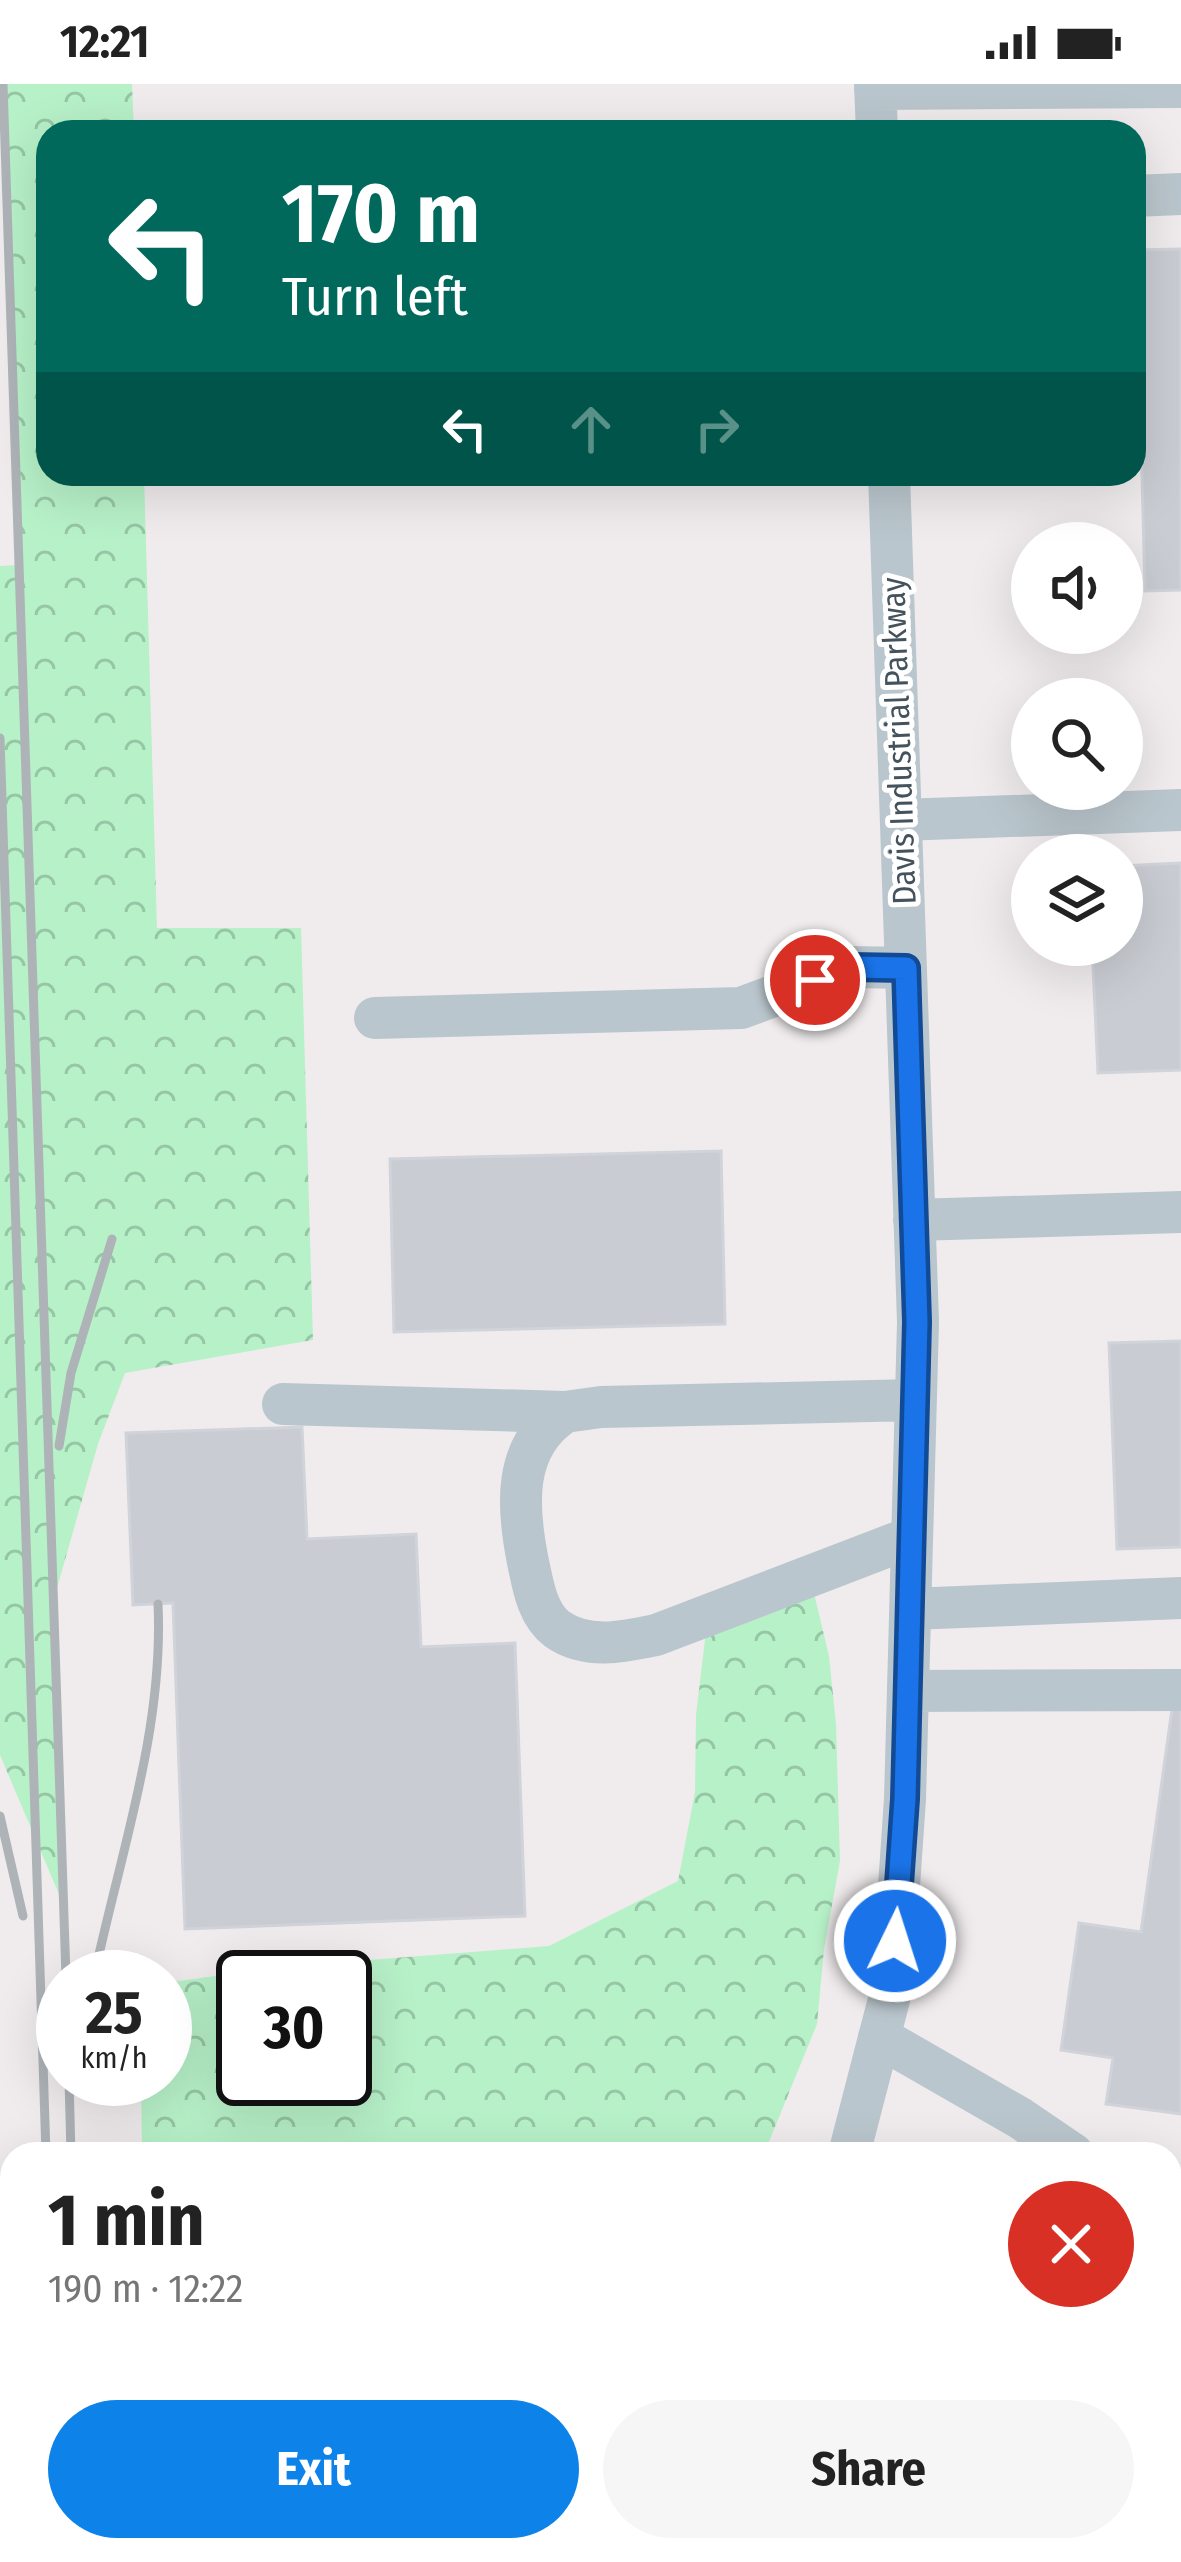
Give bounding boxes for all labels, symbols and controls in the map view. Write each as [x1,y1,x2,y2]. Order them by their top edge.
text: 12:21 [60,15,149,69]
text: 170 m [282,163,480,264]
icon: left [84,168,240,324]
text: Turn left [282,265,468,329]
icon: left [432,396,498,462]
icon: ahead [558,396,624,462]
icon: right [684,396,750,462]
map controls [1011,522,1143,966]
button: sound [1011,522,1143,654]
street label: Davis Industrial Parkway [873,576,925,905]
button: search [1011,678,1143,810]
button: layers [1011,834,1143,966]
pin [764,929,866,1031]
icon: arrive [782,947,848,1013]
position arrow [832,1878,958,2004]
speed limit sign: 30 [216,1950,372,2106]
text: 25 [85,1977,143,2049]
text: km/h [81,2040,147,2076]
text: 1 min [48,2178,205,2264]
button: close [1008,2181,1134,2307]
text: 190 m · 12:22 [48,2266,243,2312]
button: Exit [48,2400,579,2538]
button: Share [603,2400,1134,2538]

